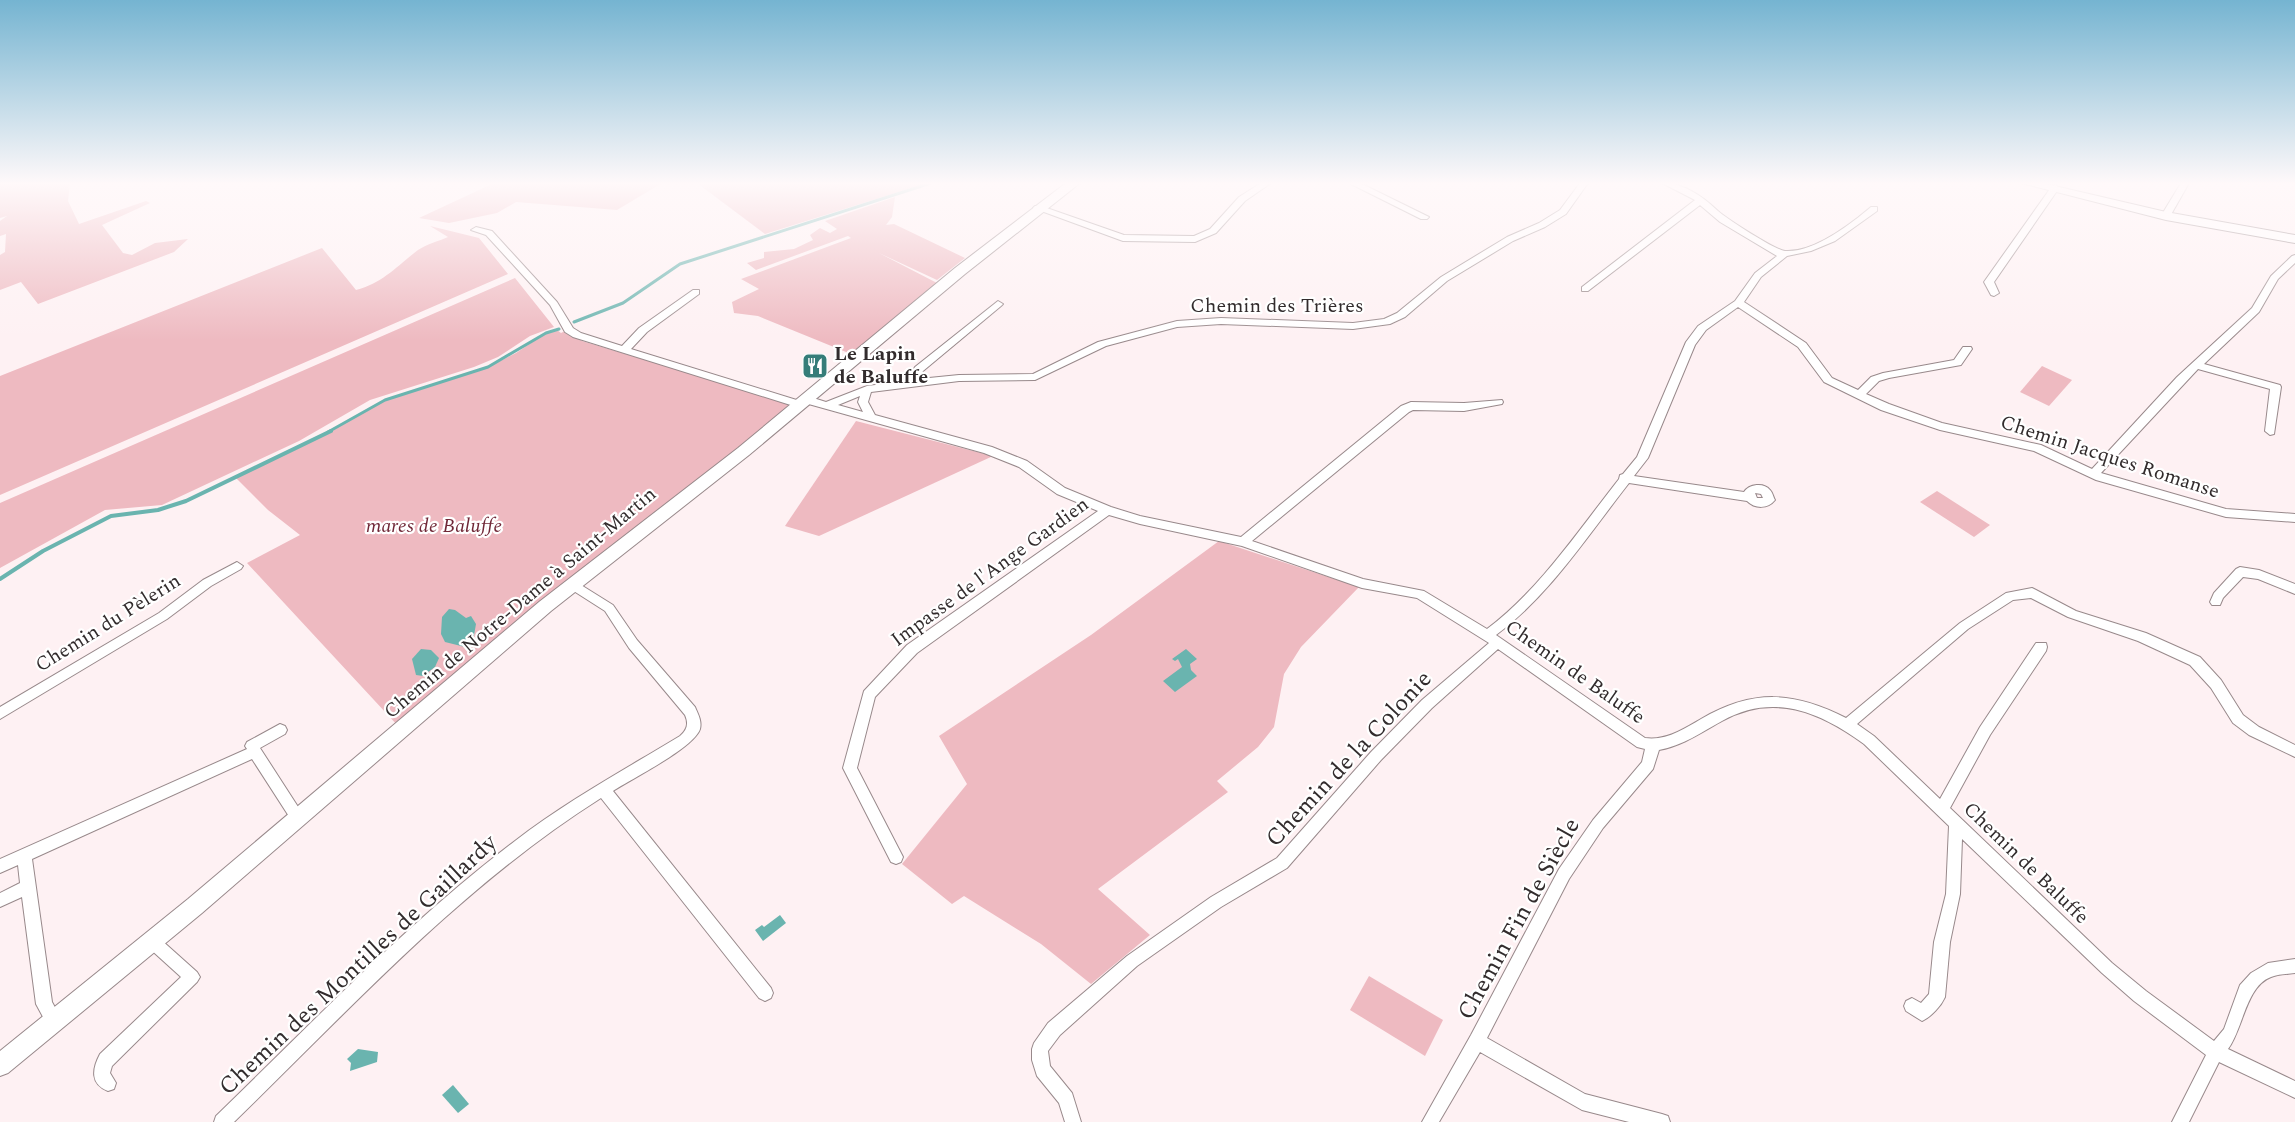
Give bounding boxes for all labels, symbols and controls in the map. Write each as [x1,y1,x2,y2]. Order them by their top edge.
street label: Chemin des Trières [1190,291,1364,321]
place label: Le Lapin de Baluffe [834,339,928,392]
restaurant icon: Le Lapin de Baluffe [800,351,830,381]
street label: Chemin Jacques Romanse [1996,407,2224,507]
street label: Chemin de Notre-Dame à Saint-Martin [377,480,663,726]
street label: Impasse de l'Ange Gardien [885,490,1095,654]
park label: mares de Baluffe [366,511,502,541]
street label: Chemin du Pèlerin [29,566,187,680]
street label: Chemin de Baluffe [1499,612,1651,732]
street label: Chemin de la Colonie [1257,663,1441,855]
street label: Chemin de Baluffe [1956,795,2096,931]
street label: Chemin Fin de Siècle [1448,811,1590,1027]
street label: Chemin des Montilles de Gaillardy [211,825,506,1104]

